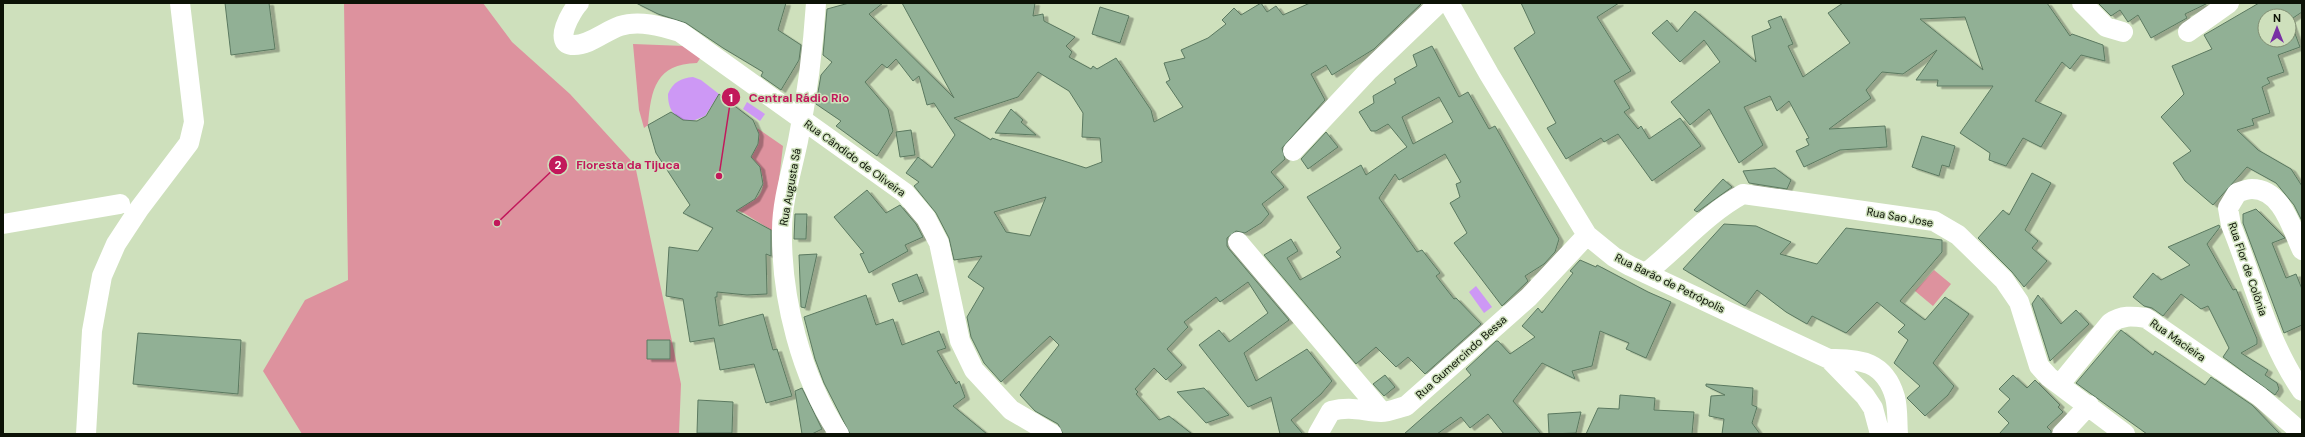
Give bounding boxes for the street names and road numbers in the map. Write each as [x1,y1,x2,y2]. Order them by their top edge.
street label: Rua Cândido de Oliveira [802,116,908,200]
street label: Rua Augusta Sá [776,147,804,227]
street label: Rua Sao Jose [1866,204,1934,230]
street label: Rua Flor de Colônia [2225,220,2271,318]
street label: Rua Barão de Petrópolis [1613,250,1727,316]
street label: Rua Gumercindo Bessa [1413,312,1509,402]
street label: Rua Macieira [2147,316,2209,364]

